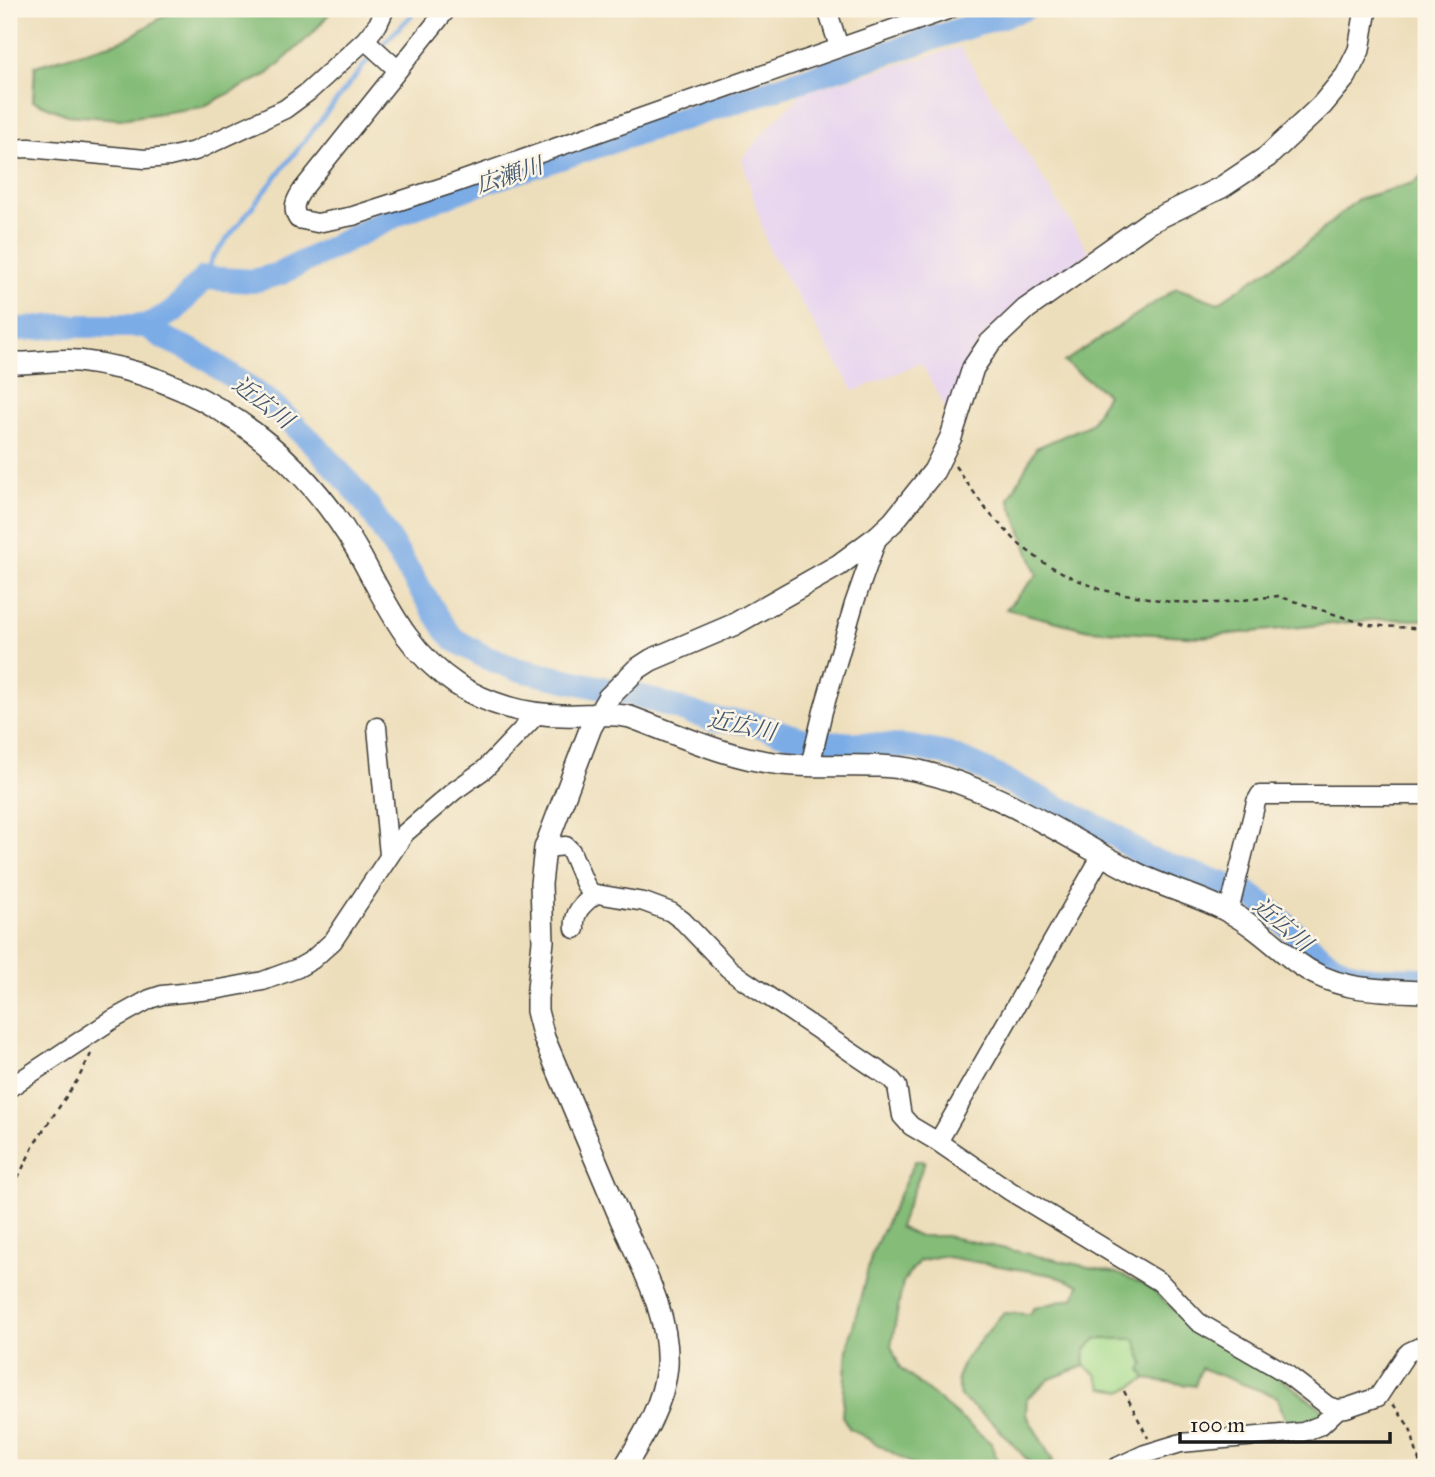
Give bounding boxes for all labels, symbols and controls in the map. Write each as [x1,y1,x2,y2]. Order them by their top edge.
water label: 広瀬川 [472,150,549,199]
water label: 近広川 [227,370,301,436]
water label: 近広川 [705,704,782,746]
water label: 近広川 [1248,891,1320,959]
scale bar [1180,1400,1390,1444]
text: 100 m [1190,1412,1245,1438]

